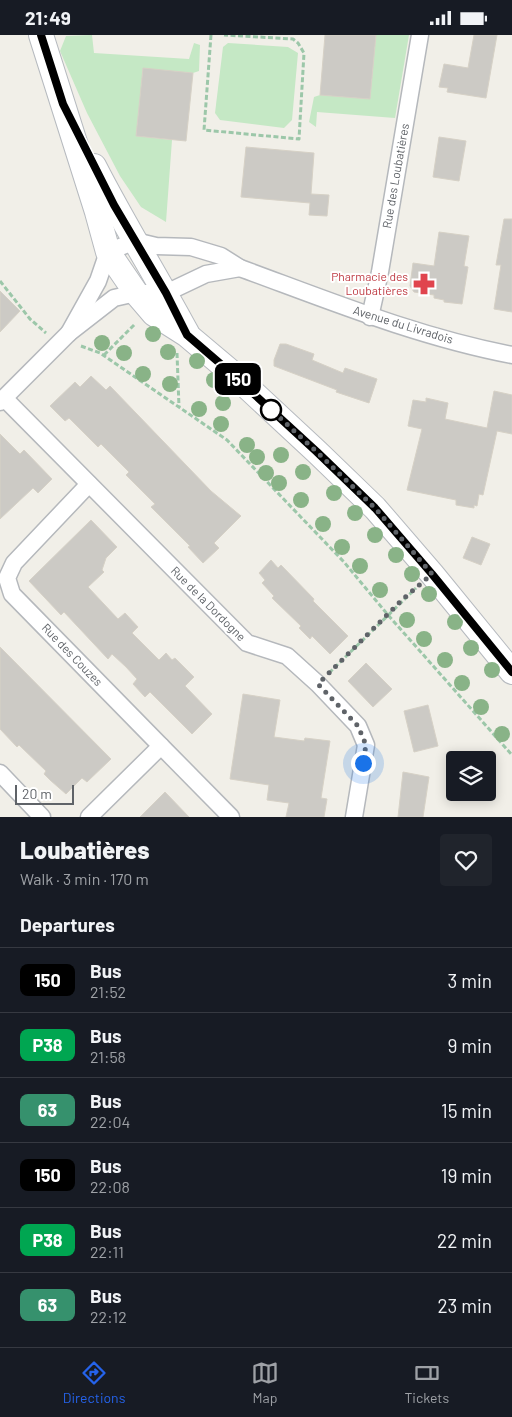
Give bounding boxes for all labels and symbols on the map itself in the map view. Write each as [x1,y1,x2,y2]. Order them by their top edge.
street label: Rue des Loubatières [379,122,411,229]
place label: Pharmacie des Loubatières [331,269,408,297]
pharmacy icon: Pharmacie des Loubatières [411,271,437,297]
street label: Avenue du Livradois [352,302,455,346]
line badge: 150 [209,363,267,395]
unlabelled marker [260,399,282,421]
street label: Rue de la Dordogne [168,563,249,644]
street label: Rue des Couzes [39,620,106,689]
your location [351,751,376,776]
scale bar [15,782,74,805]

